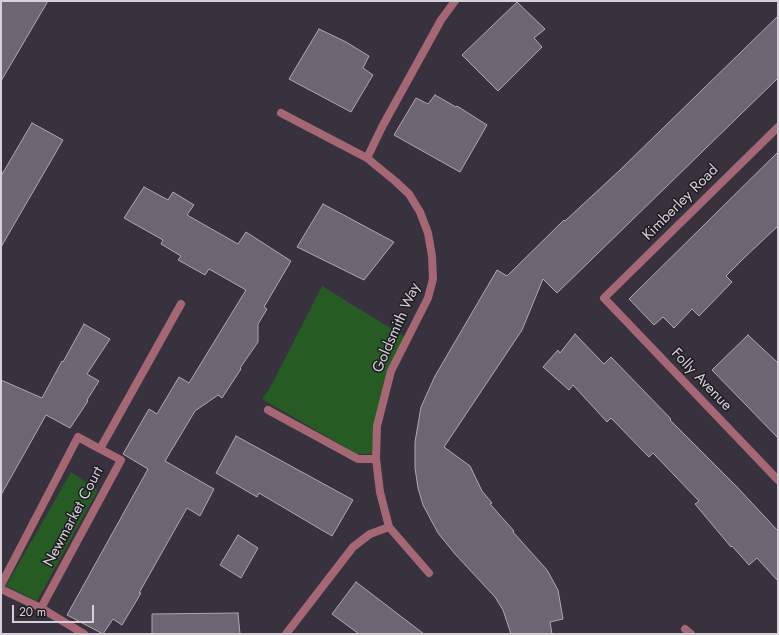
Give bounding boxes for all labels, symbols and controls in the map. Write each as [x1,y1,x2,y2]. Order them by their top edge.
street label: Kimberley Road [639,161,723,245]
street label: Goldsmith Way [369,280,425,376]
street label: Folly Avenue [667,345,735,415]
street label: Newmarket Court [40,464,108,570]
scale bar [14,597,96,623]
text: 20 m [19,603,46,621]

